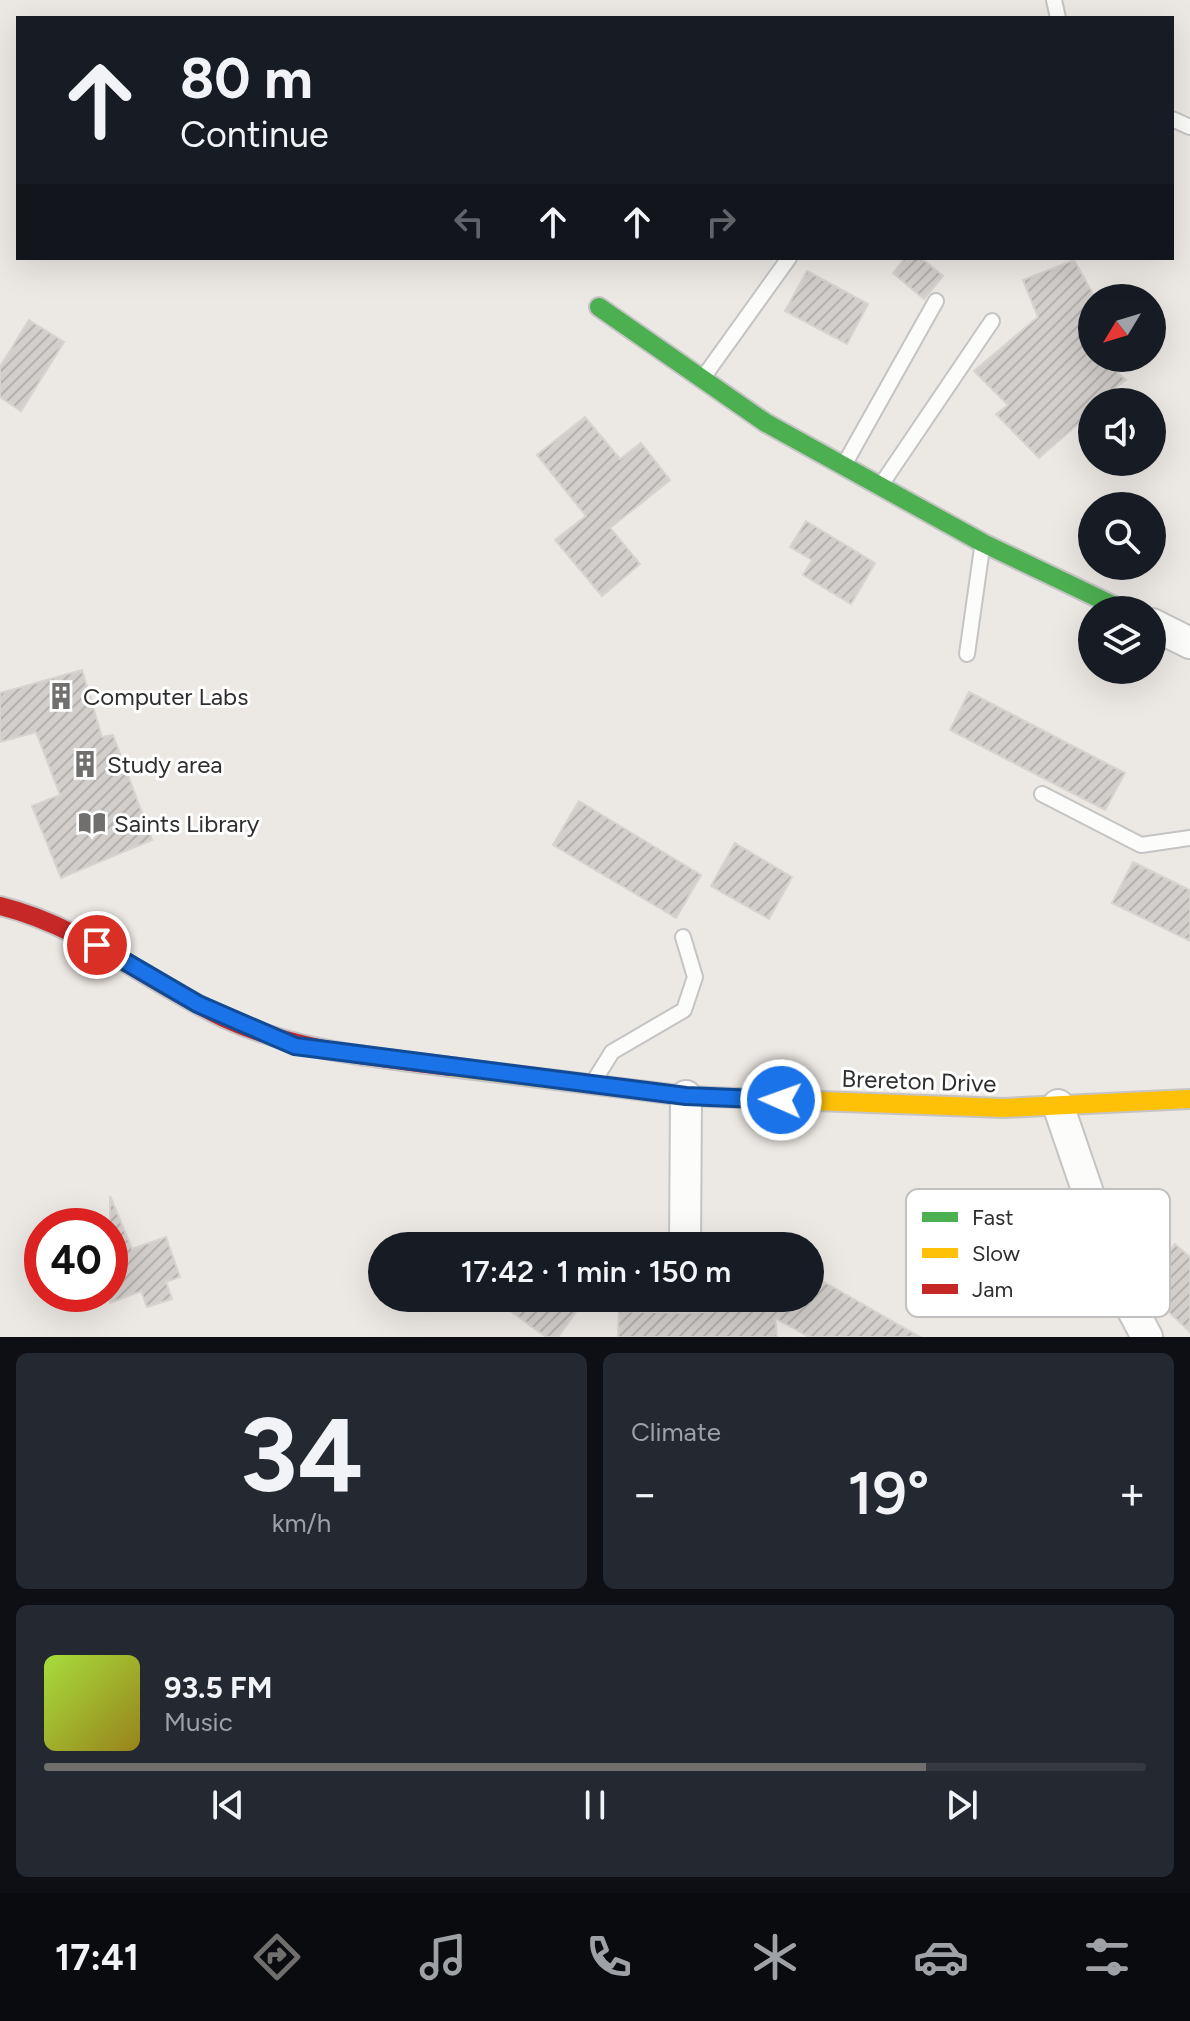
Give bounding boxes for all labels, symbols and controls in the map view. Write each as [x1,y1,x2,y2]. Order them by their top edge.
text: 80 m [180,45,313,112]
icon: ahead [48,48,152,152]
text: Continue [180,113,329,156]
icon: left [447,200,491,244]
icon: ahead [531,200,575,244]
icon: ahead [615,200,659,244]
icon: right [699,200,743,244]
north arrow [1078,284,1166,372]
map controls [1078,284,1166,684]
button: sound [1078,388,1166,476]
button: search [1078,492,1166,580]
button: layers [1078,596,1166,684]
building icon: Computer Labs [46,681,76,711]
place label: Computer Labs [83,682,248,711]
building icon: Study area [70,749,100,779]
place label: Study area [107,750,223,779]
library icon: Saints Library [77,808,107,838]
place label: Saints Library [114,809,260,838]
pin [63,911,131,979]
icon: arrive [75,923,119,967]
position arrow [739,1058,823,1142]
street label: Brereton Drive [841,1064,997,1098]
legend [906,1189,1170,1317]
text: Fast [972,1204,1014,1231]
speed limit sign: 40 [24,1208,128,1312]
text: Slow [972,1240,1021,1267]
text: 17:42 · 1 min · 150 m [461,1253,731,1290]
text: Jam [972,1276,1013,1303]
text: 34 [240,1392,363,1517]
text: Climate [631,1416,721,1448]
text: 19° [847,1457,930,1529]
text: − [631,1467,658,1520]
text: + [1119,1467,1146,1520]
text: km/h [272,1507,331,1539]
text: 93.5 FM [164,1669,272,1706]
text: Music [164,1706,233,1738]
icon: previous [206,1783,250,1827]
icon: pause [573,1783,617,1827]
icon: next [940,1783,984,1827]
icon: directions [249,1929,305,1985]
icon: music [415,1929,471,1985]
icon: phone [581,1929,637,1985]
icon: climate [747,1929,803,1985]
icon: car [913,1929,969,1985]
icon: filters [1079,1929,1135,1985]
text: 17:41 [55,1936,139,1979]

